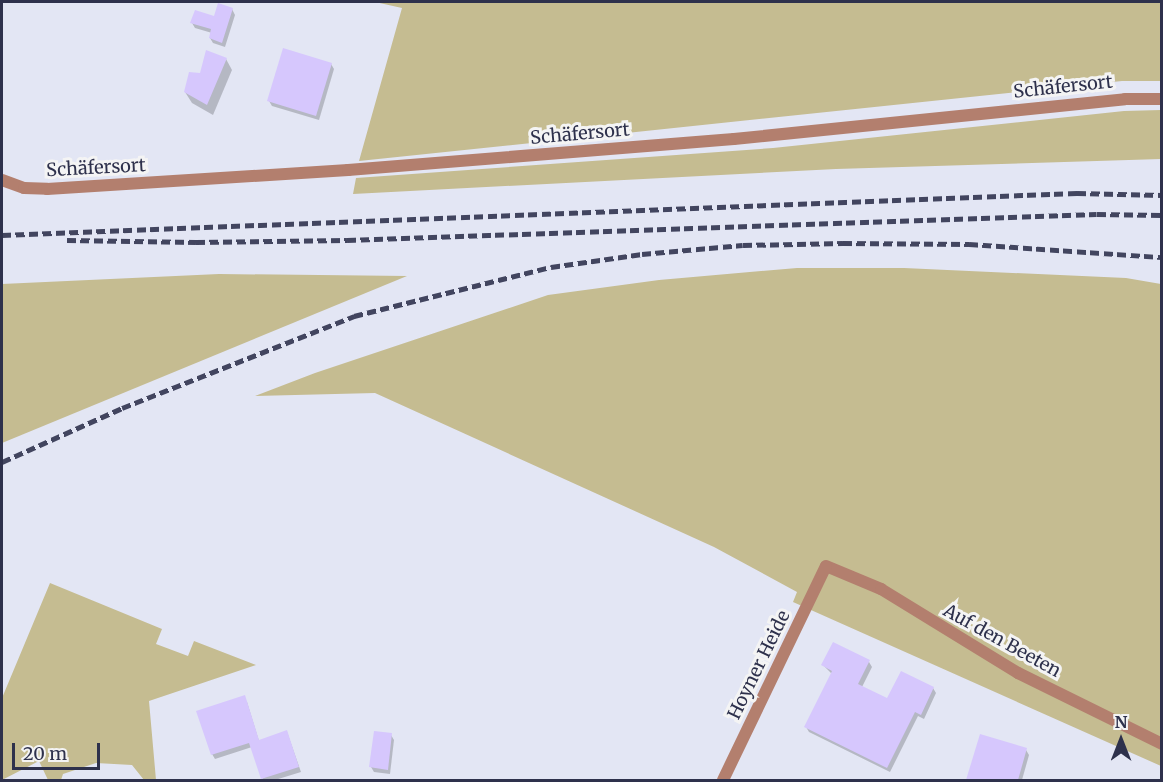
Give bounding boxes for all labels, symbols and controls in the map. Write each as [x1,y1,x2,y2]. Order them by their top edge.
street label: Schäfersort [1012,71,1114,103]
street label: Schäfersort [529,119,631,149]
street label: Schäfersort [46,155,146,181]
street label: Auf den Beeten [940,600,1064,682]
street label: Hoyner Heide [723,607,795,723]
north arrow [1091,710,1151,770]
text: N [1115,712,1127,732]
scale bar [15,731,104,769]
text: 20 m [23,742,67,765]

